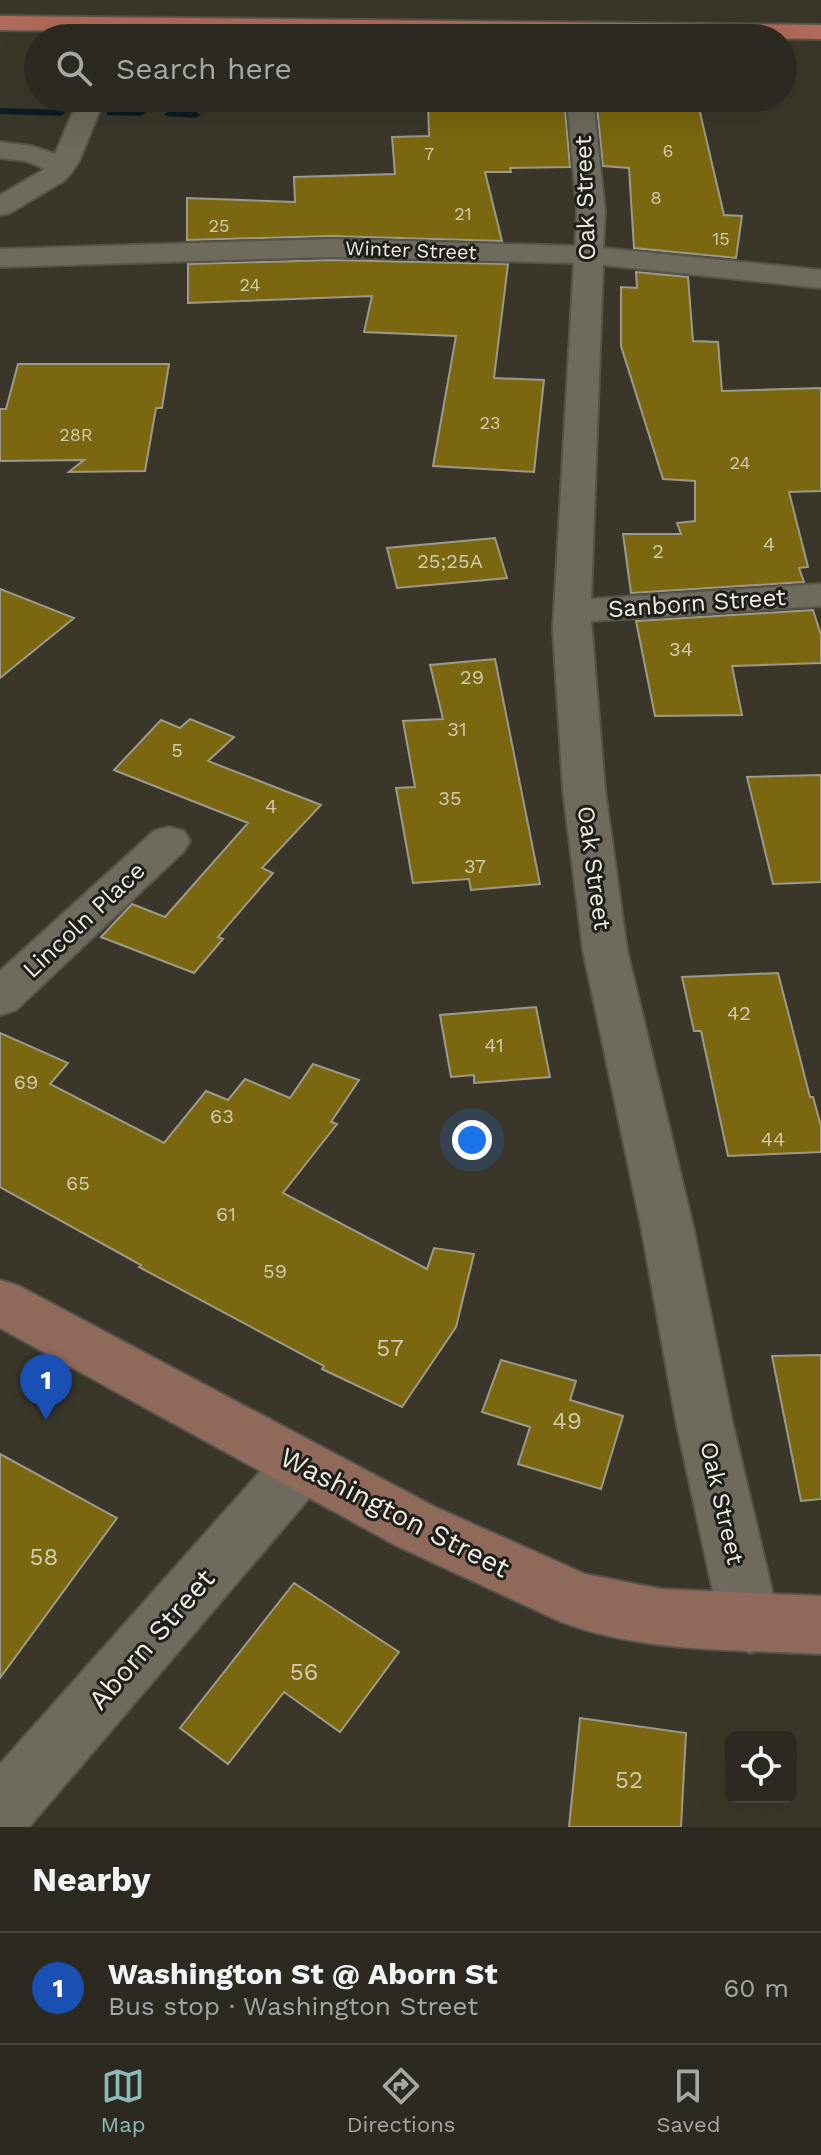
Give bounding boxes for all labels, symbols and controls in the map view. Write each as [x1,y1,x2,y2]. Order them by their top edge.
search box [24,24,797,112]
icon: search [52,46,96,90]
text: Search here [116,51,292,86]
street label: Oak Street [569,135,601,261]
house number: 6 [663,140,673,161]
house number: 7 [424,143,434,164]
house number: 8 [650,187,662,208]
house number: 21 [454,203,472,224]
house number: 25 [209,215,229,236]
house number: 15 [712,228,730,249]
street label: Winter Street [345,236,478,264]
house number: 24 [240,274,260,295]
house number: 23 [480,412,501,433]
house number: 28R [59,424,93,445]
house number: 24 [730,452,750,473]
house number: 4 [763,532,775,556]
house number: 2 [652,539,664,563]
house number: 25;25A [417,549,483,573]
street label: Sanborn Street [607,583,787,623]
house number: 34 [669,637,693,661]
house number: 29 [460,665,484,689]
house number: 31 [447,717,467,741]
house number: 5 [171,738,183,762]
house number: 35 [438,786,462,810]
house number: 4 [265,794,277,818]
street label: Oak Street [571,804,617,932]
house number: 37 [464,854,486,878]
street label: Lincoln Place [17,856,151,984]
house number: 42 [727,1001,751,1025]
house number: 41 [484,1033,504,1057]
house number: 69 [14,1070,38,1094]
house number: 63 [210,1104,234,1128]
your location [452,1120,492,1160]
house number: 44 [761,1127,785,1151]
house number: 65 [66,1171,90,1195]
house number: 61 [216,1202,236,1226]
house number: 59 [263,1259,287,1283]
house number: 57 [376,1334,404,1362]
pin: 1 [20,1354,72,1420]
house number: 49 [552,1407,582,1435]
street label: Oak Street [694,1439,750,1567]
street label: Washington Street [275,1440,515,1585]
house number: 58 [30,1543,58,1571]
street label: Aborn Street [81,1562,222,1716]
house number: 56 [290,1658,318,1686]
map controls [725,1731,797,1803]
button: locate [725,1731,797,1803]
house number: 52 [615,1766,643,1794]
text: Nearby [32,1859,151,1899]
text: Washington St @ Aborn St [108,1956,498,1991]
text: 1 [52,1973,64,2003]
text: 60 m [723,1973,789,2003]
text: Bus stop · Washington Street [108,1991,478,2021]
tab: Map [101,2064,145,2137]
tab: Directions [347,2064,455,2137]
tab: Saved [657,2064,720,2137]

